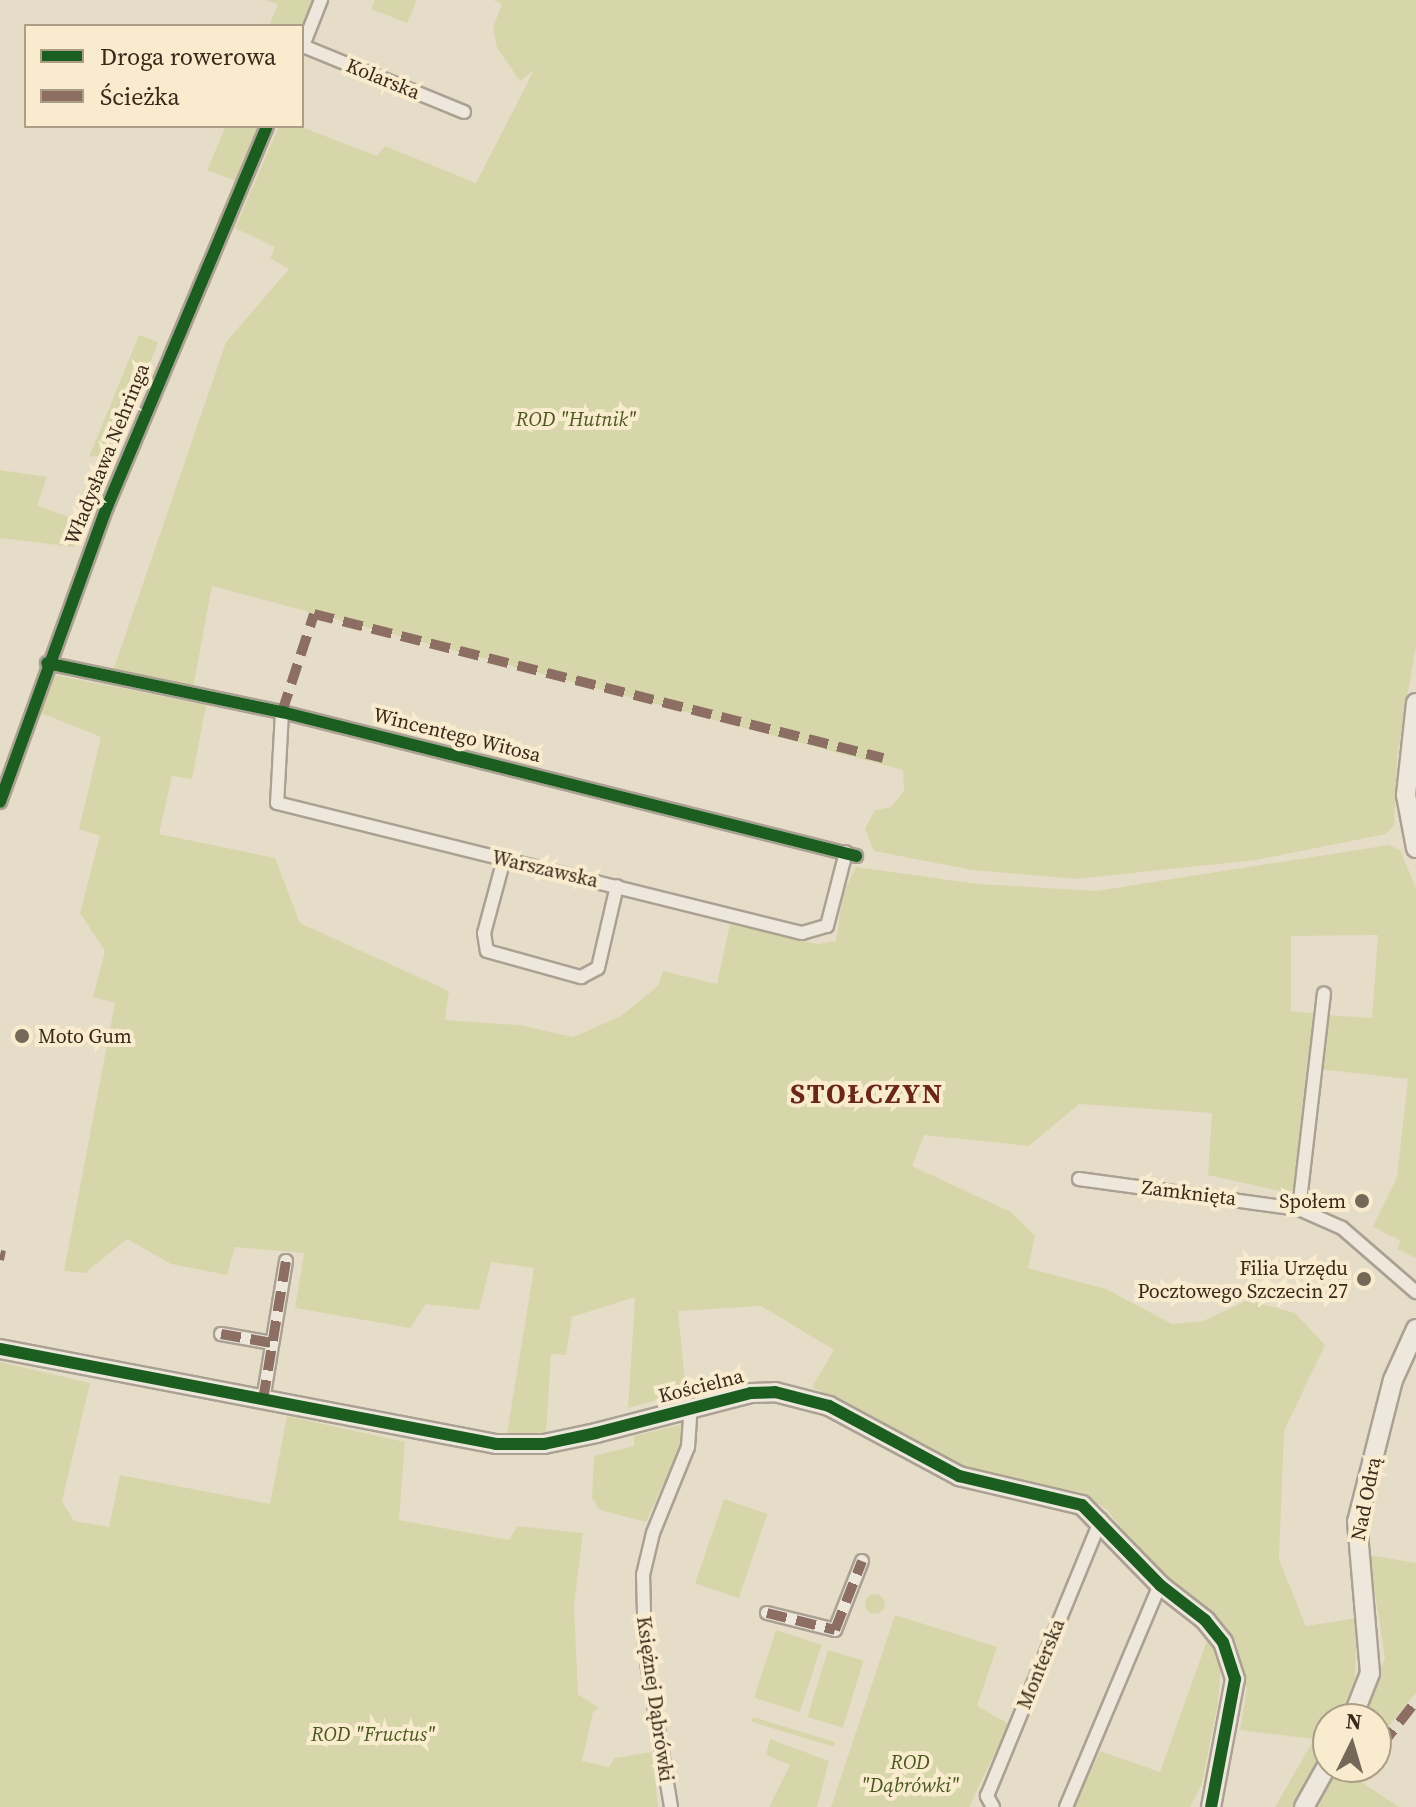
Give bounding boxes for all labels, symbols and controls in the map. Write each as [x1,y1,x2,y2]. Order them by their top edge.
legend [24,24,304,128]
text: Droga rowerowa [100,40,276,73]
street label: Kolarska [343,53,423,105]
text: Ścieżka [100,80,180,113]
street label: Władysława Nehringa [60,360,154,548]
park label: ROD "Hutnik" [516,407,636,431]
street label: Wincentego Witosa [370,702,544,768]
street label: Warszawska [489,845,601,893]
place label: Moto Gum [38,1024,132,1048]
marker: Moto Gum [13,1027,31,1045]
district label: STOŁCZYN [790,1076,944,1110]
street label: Zamknięta [1140,1175,1238,1211]
place label: Społem [1279,1189,1346,1213]
marker: Społem [1353,1192,1371,1210]
place label: Filia Urzędu Pocztowego Szczecin 27 [1137,1256,1348,1303]
marker: Filia Urzędu Pocztowego Szczecin 27 [1355,1270,1373,1288]
street label: Kościelna [656,1364,746,1408]
street label: Nad Odrą [1346,1455,1386,1543]
street label: Księżnej Dąbrówki [632,1615,678,1783]
street label: Monterska [1012,1615,1070,1713]
north arrow [1312,1703,1392,1783]
text: N [1345,1705,1363,1737]
park label: ROD "Fructus" [311,1722,435,1746]
park label: ROD "Dąbrówki" [861,1750,959,1797]

